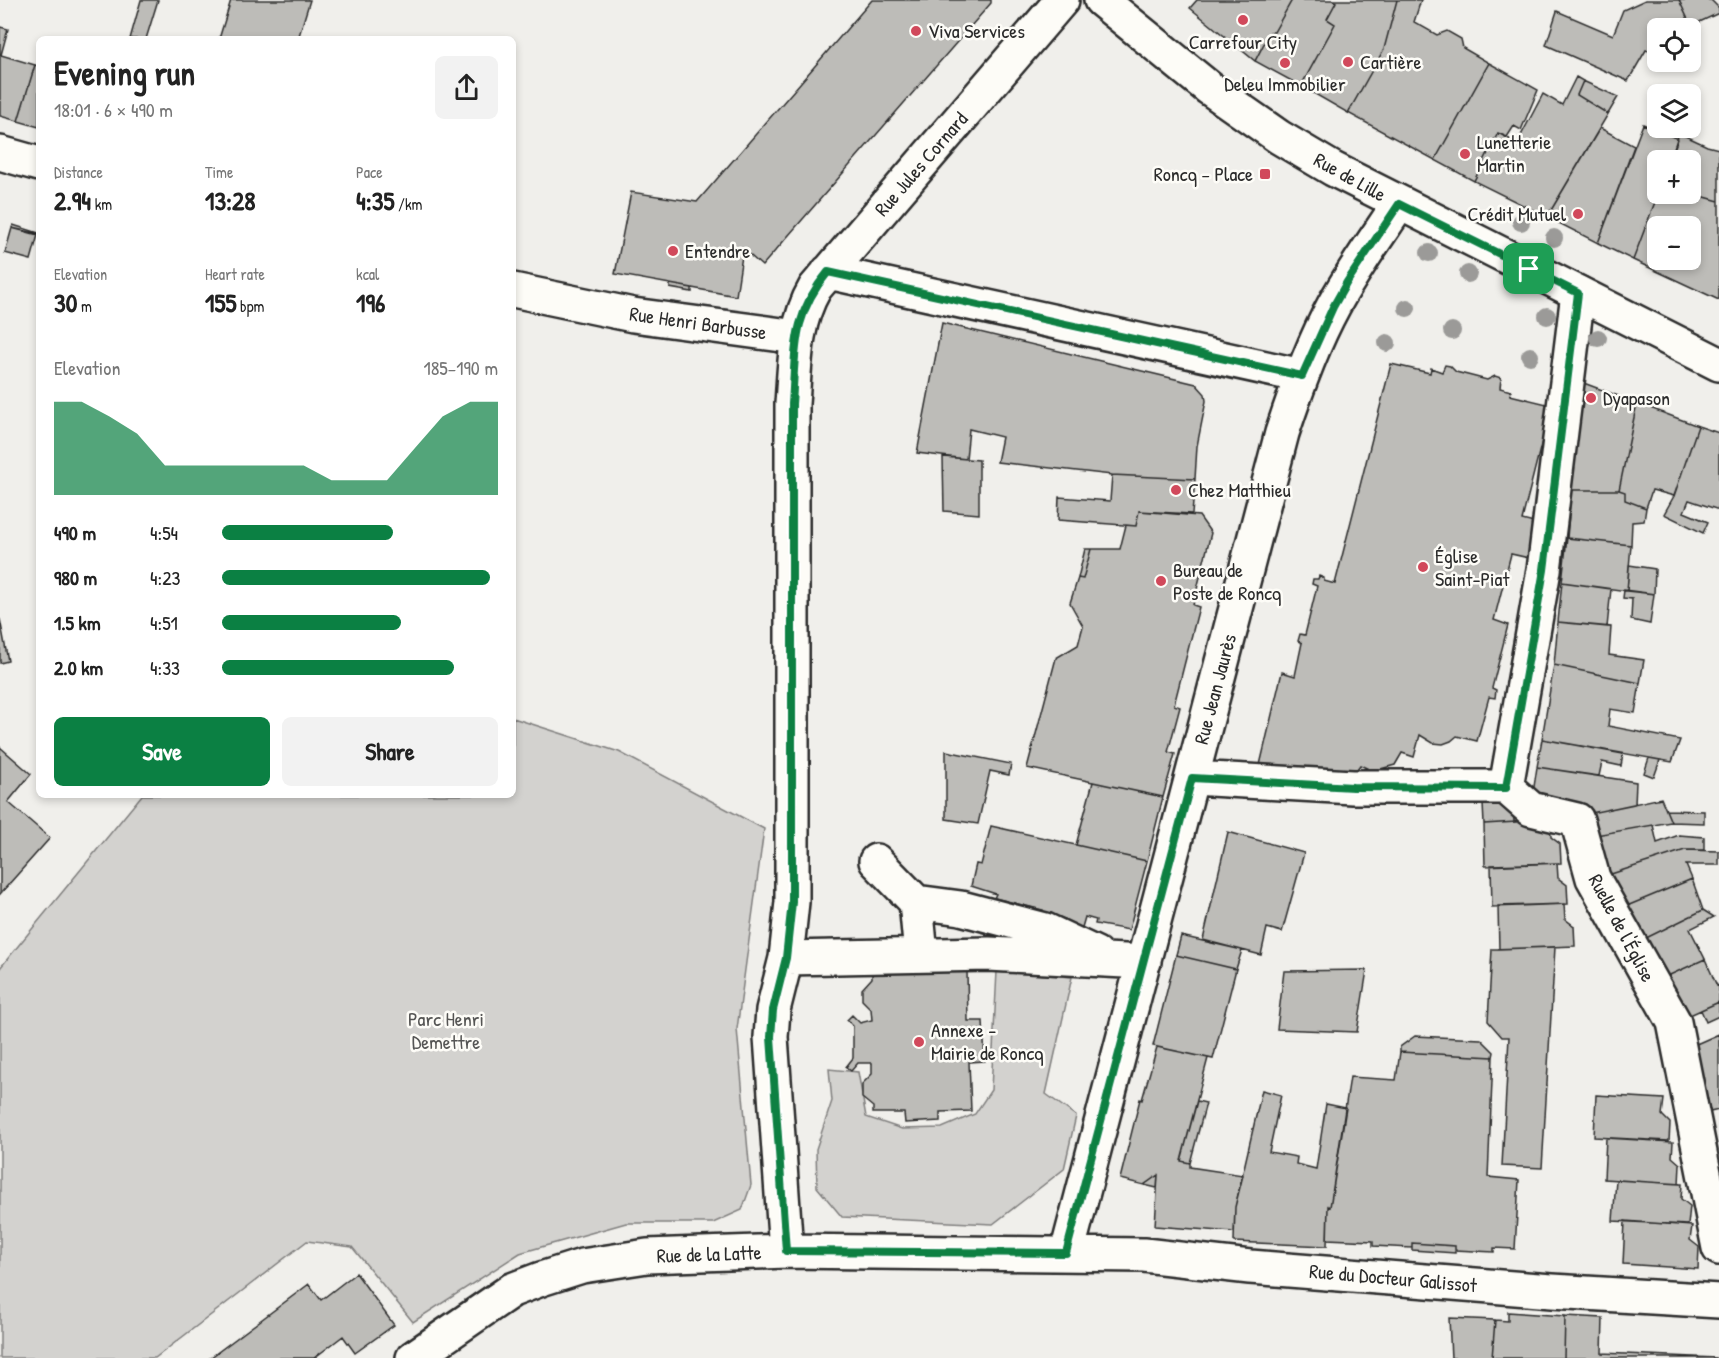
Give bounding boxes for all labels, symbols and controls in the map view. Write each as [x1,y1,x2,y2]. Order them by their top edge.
marker: Carrefour City [1236,13,1250,27]
place label: Viva Services [928,17,1025,44]
map controls [1647,18,1701,270]
button: locate [1647,18,1701,72]
marker: Viva Services [909,24,923,38]
place label: Carrefour City [1189,28,1297,55]
place label: Cartière [1360,48,1422,75]
text: Evening run [54,51,195,95]
marker: Cartière [1341,55,1355,69]
button: share [435,56,498,119]
marker: Deleu Immobilier [1278,56,1292,70]
place label: Deleu Immobilier [1224,70,1346,97]
button: layers [1647,84,1701,138]
text: 18:01 · 6 × 490 m [54,96,173,123]
street label: Rue Jules Cornard [868,106,973,221]
place label: Lunetterie Martin [1477,128,1551,178]
street label: Rue de Lille [1309,146,1391,207]
marker: Lunetterie Martin [1458,147,1472,161]
button: + [1647,150,1701,204]
place label: Roncq – Place [1154,160,1253,187]
text: Distance [54,161,103,183]
text: Time [205,161,233,183]
text: Pace [356,161,383,183]
marker: Roncq – Place [1258,167,1272,181]
text: 2.94 [54,183,91,218]
text: 13:28 [205,183,256,218]
text: 4:35 [356,183,394,218]
text: km [91,193,112,215]
text: /km [394,193,422,215]
place label: Crédit Mutuel [1468,200,1567,227]
marker: Crédit Mutuel [1571,207,1585,221]
button: − [1647,216,1701,270]
place label: Entendre [685,237,750,264]
pin [1503,243,1554,294]
marker: Entendre [666,244,680,258]
icon: arrive [1512,252,1545,285]
text: Elevation [54,263,107,285]
text: Heart rate [205,263,265,285]
text: kcal [356,263,379,285]
text: 30 [54,285,77,320]
text: 155 [205,285,236,320]
text: 196 [356,285,385,320]
text: m [77,295,92,317]
text: bpm [236,295,264,317]
street label: Rue Henri Barbusse [628,300,768,345]
text: Elevation [54,354,120,381]
text: 185–190 m [423,354,498,381]
place label: Dyapason [1603,384,1670,411]
marker: Dyapason [1584,391,1598,405]
place label: Chez Matthieu [1188,476,1291,503]
marker: Chez Matthieu [1169,483,1183,497]
text: 490 m [54,519,96,546]
text: 4:54 [150,519,178,546]
place label: Église Saint-Piat [1435,542,1510,592]
place label: Bureau de Poste de Roncq [1173,556,1281,606]
marker: Église Saint-Piat [1416,560,1430,574]
text: 980 m [54,564,97,591]
text: 4:23 [150,564,180,591]
marker: Bureau de Poste de Roncq [1154,574,1168,588]
text: 1.5 km [54,609,101,636]
text: 4:51 [150,609,178,636]
street label: Rue Jean Jaurès [1187,630,1242,747]
text: 2.0 km [54,654,103,681]
text: 4:33 [150,654,180,681]
button: Save [54,717,270,786]
button: Share [282,717,498,786]
street label: Ruelle de l'Église [1583,869,1662,986]
park label: Parc Henri Demettre [408,1005,484,1055]
place label: Annexe - Mairie de Roncq [931,1016,1044,1066]
marker: Annexe - Mairie de Roncq [912,1035,926,1049]
street label: Rue de la Latte [656,1238,762,1269]
street label: Rue du Docteur Galissot [1308,1257,1479,1298]

